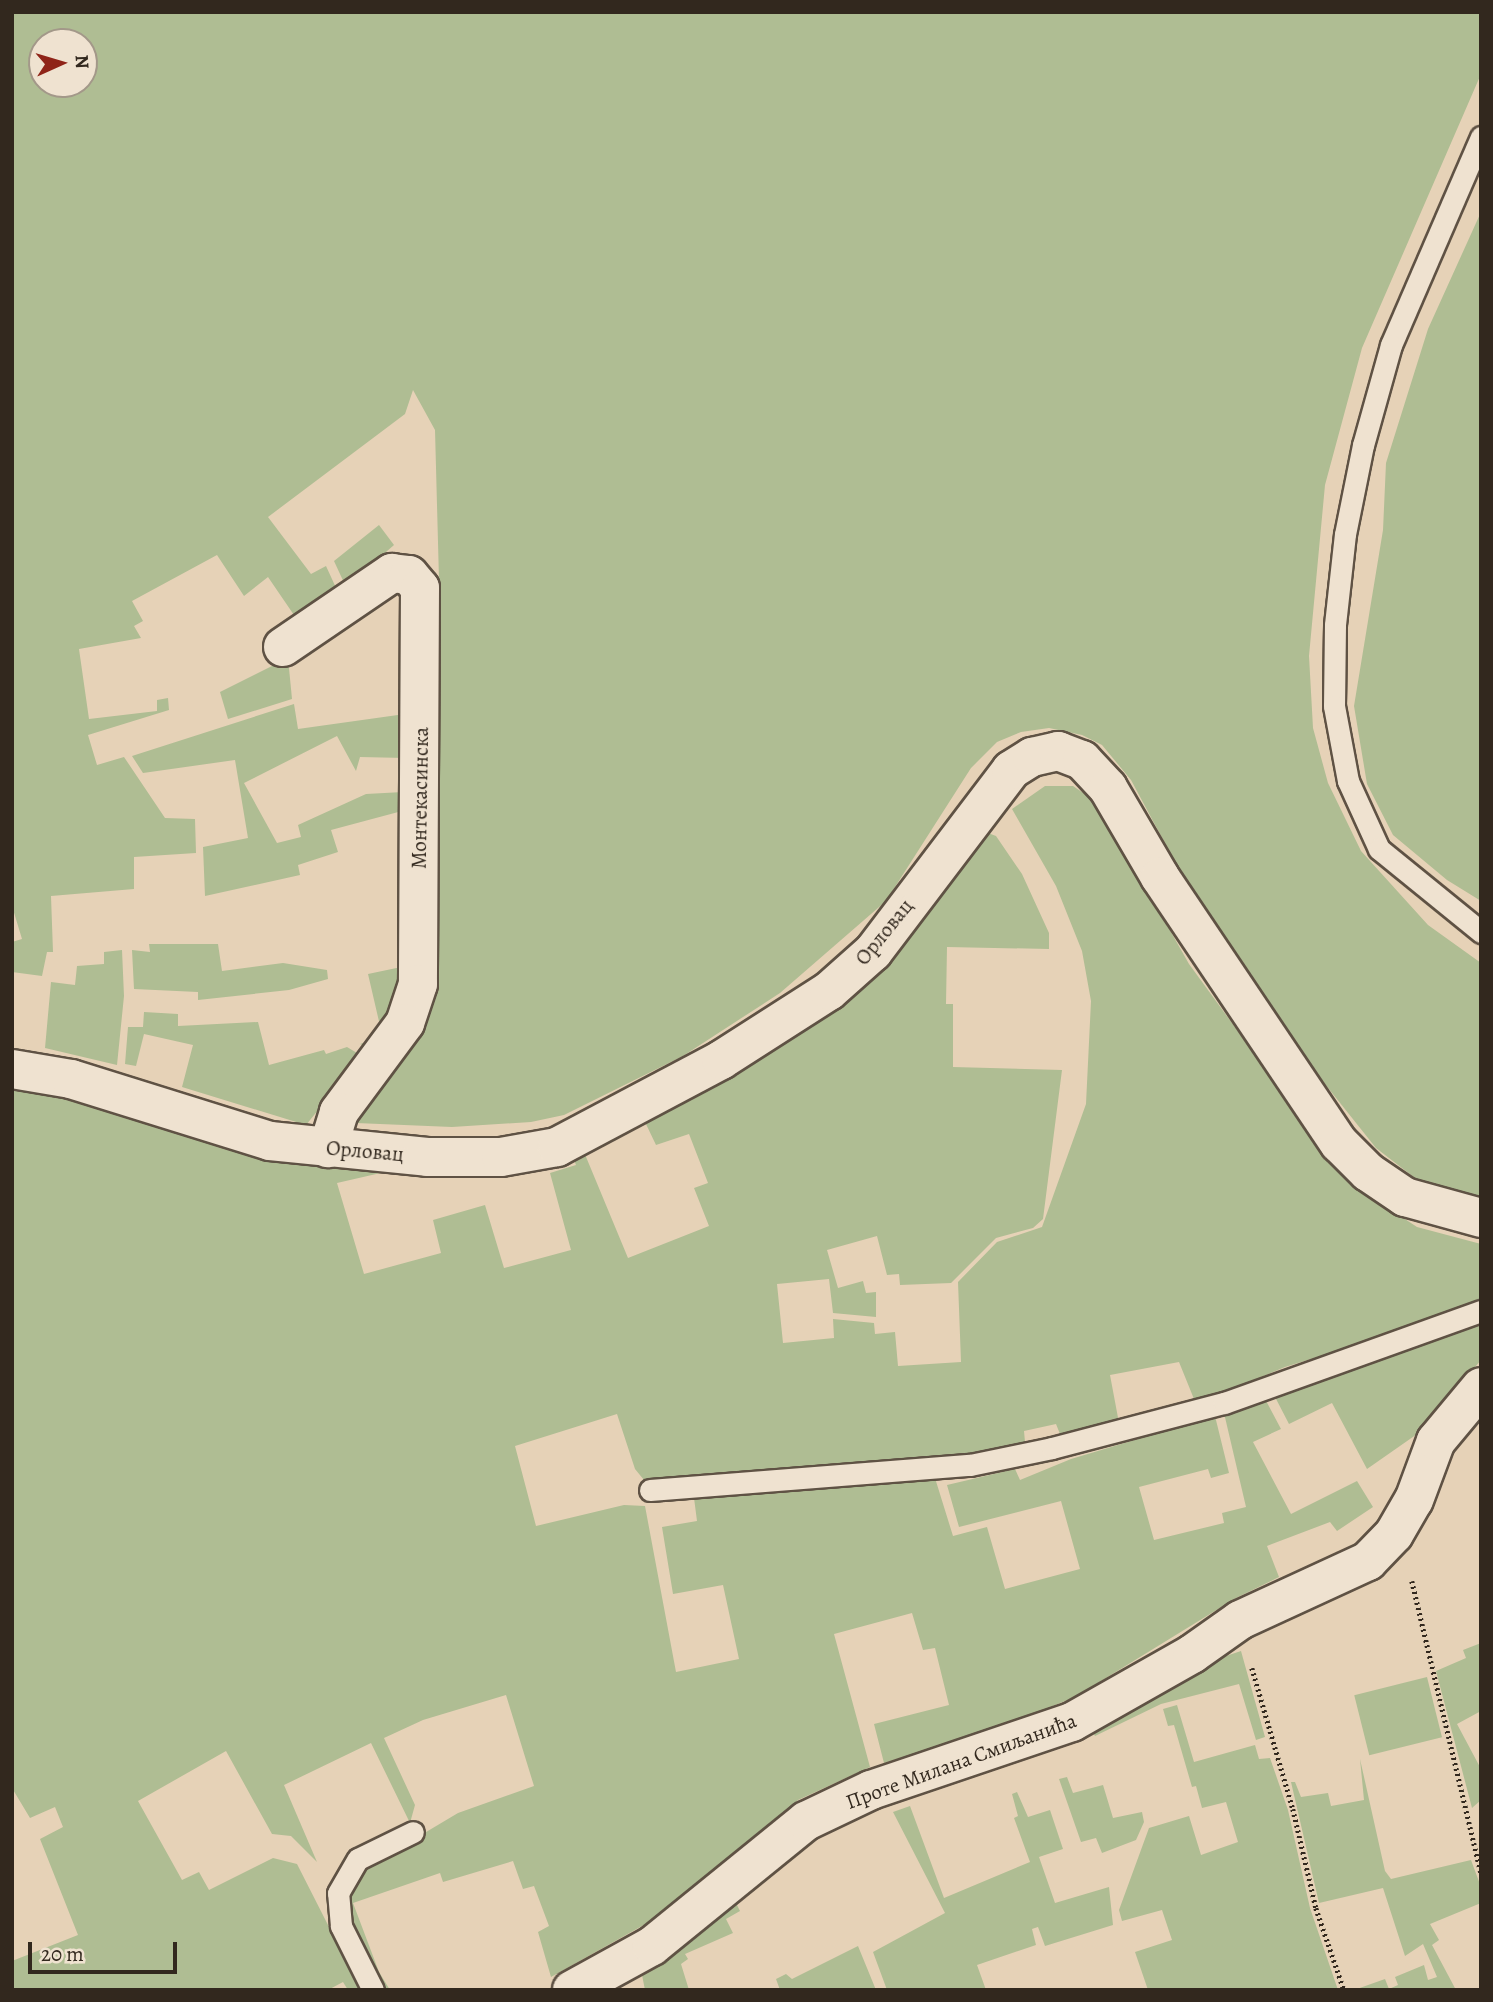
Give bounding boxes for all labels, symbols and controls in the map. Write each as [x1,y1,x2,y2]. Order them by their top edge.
north arrow [28,28,98,98]
text: N [69,54,95,69]
street label: Монтекасинска [406,727,434,869]
street label: Орловац [850,894,918,970]
street label: Орловац [325,1135,405,1167]
street label: Проте Милана Смиљанића [842,1708,1080,1814]
scale bar [32,1928,180,1972]
text: 20 m [41,1940,84,1968]

